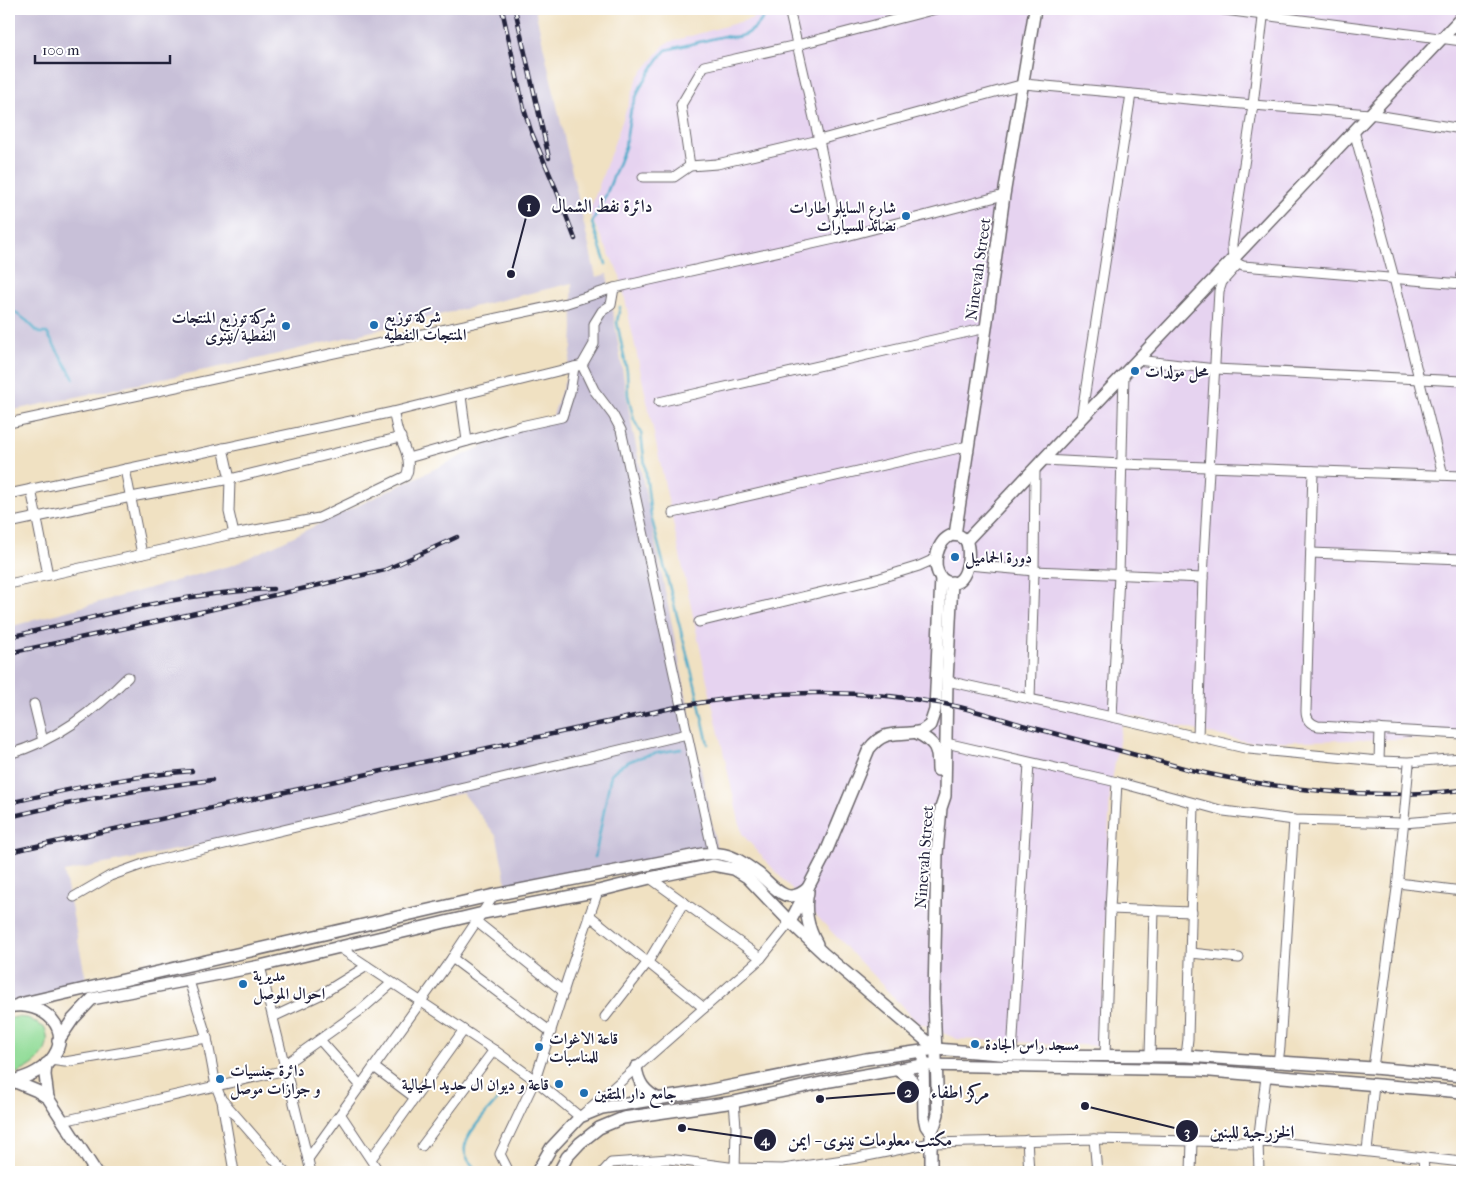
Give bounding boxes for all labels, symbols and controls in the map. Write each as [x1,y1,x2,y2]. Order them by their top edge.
scale bar [35,32,170,64]
text: 100 m [42,41,80,59]
callout: دائرة نفط الشمال [517,189,663,222]
text: دائرة نفط الشمال [551,196,653,217]
text: 1 [526,197,532,215]
place label: شارع السايلو اطارات نضائد للسيارات [789,198,896,235]
marker: شارع السايلو اطارات نضائد للسيارات [900,210,912,222]
street label: Ninevah Street [961,216,995,322]
place label: شركة توزيع المنتجات النفطيه [384,307,466,344]
place label: شركة توزيع المنتجات النفطية /نينوى [172,308,276,346]
marker: شركة توزيع المنتجات النفطيه [368,319,380,331]
marker: شركة توزيع المنتجات النفطية /نينوى [280,320,292,332]
place label: محل مولدات [1145,362,1209,383]
marker: محل مولدات [1129,365,1141,377]
place label: دورة الحماميل [965,548,1032,569]
marker: دورة الحماميل [949,551,961,563]
street label: Ninevah Street [911,804,937,909]
place label: مديرية احوال الموصل [253,966,325,1005]
marker: مديرية احوال الموصل [237,978,249,990]
place label: قاعة الاغوات للمناسبات [549,1029,618,1066]
place label: مسجد راس الجادة [985,1035,1079,1054]
marker: مسجد راس الجادة [969,1038,981,1050]
marker: قاعة الاغوات للمناسبات [533,1041,545,1053]
place label: دائرة جنسيات و جوازات موصل [230,1061,321,1100]
marker: دائرة جنسيات و جوازات موصل [214,1073,226,1085]
place label: قاعة و ديوان ال حديد الحيالية [402,1075,549,1095]
callout: مركز اطفاء [896,1075,999,1108]
marker: قاعة و ديوان ال حديد الحيالية [553,1078,565,1090]
text: مركز اطفاء [931,1082,989,1105]
text: 2 [904,1083,912,1101]
place label: جامع دار المتقين [594,1084,677,1109]
marker: جامع دار المتقين [578,1087,590,1099]
callout: الخزرجية للبنين [1175,1115,1304,1148]
text: الخزرجية للبنين [1210,1122,1294,1144]
text: 3 [1184,1123,1190,1141]
callout: مكتب معلومات نينوى - ايمن [753,1124,962,1157]
text: مكتب معلومات نينوى - ايمن [788,1130,952,1152]
text: 4 [760,1131,771,1149]

